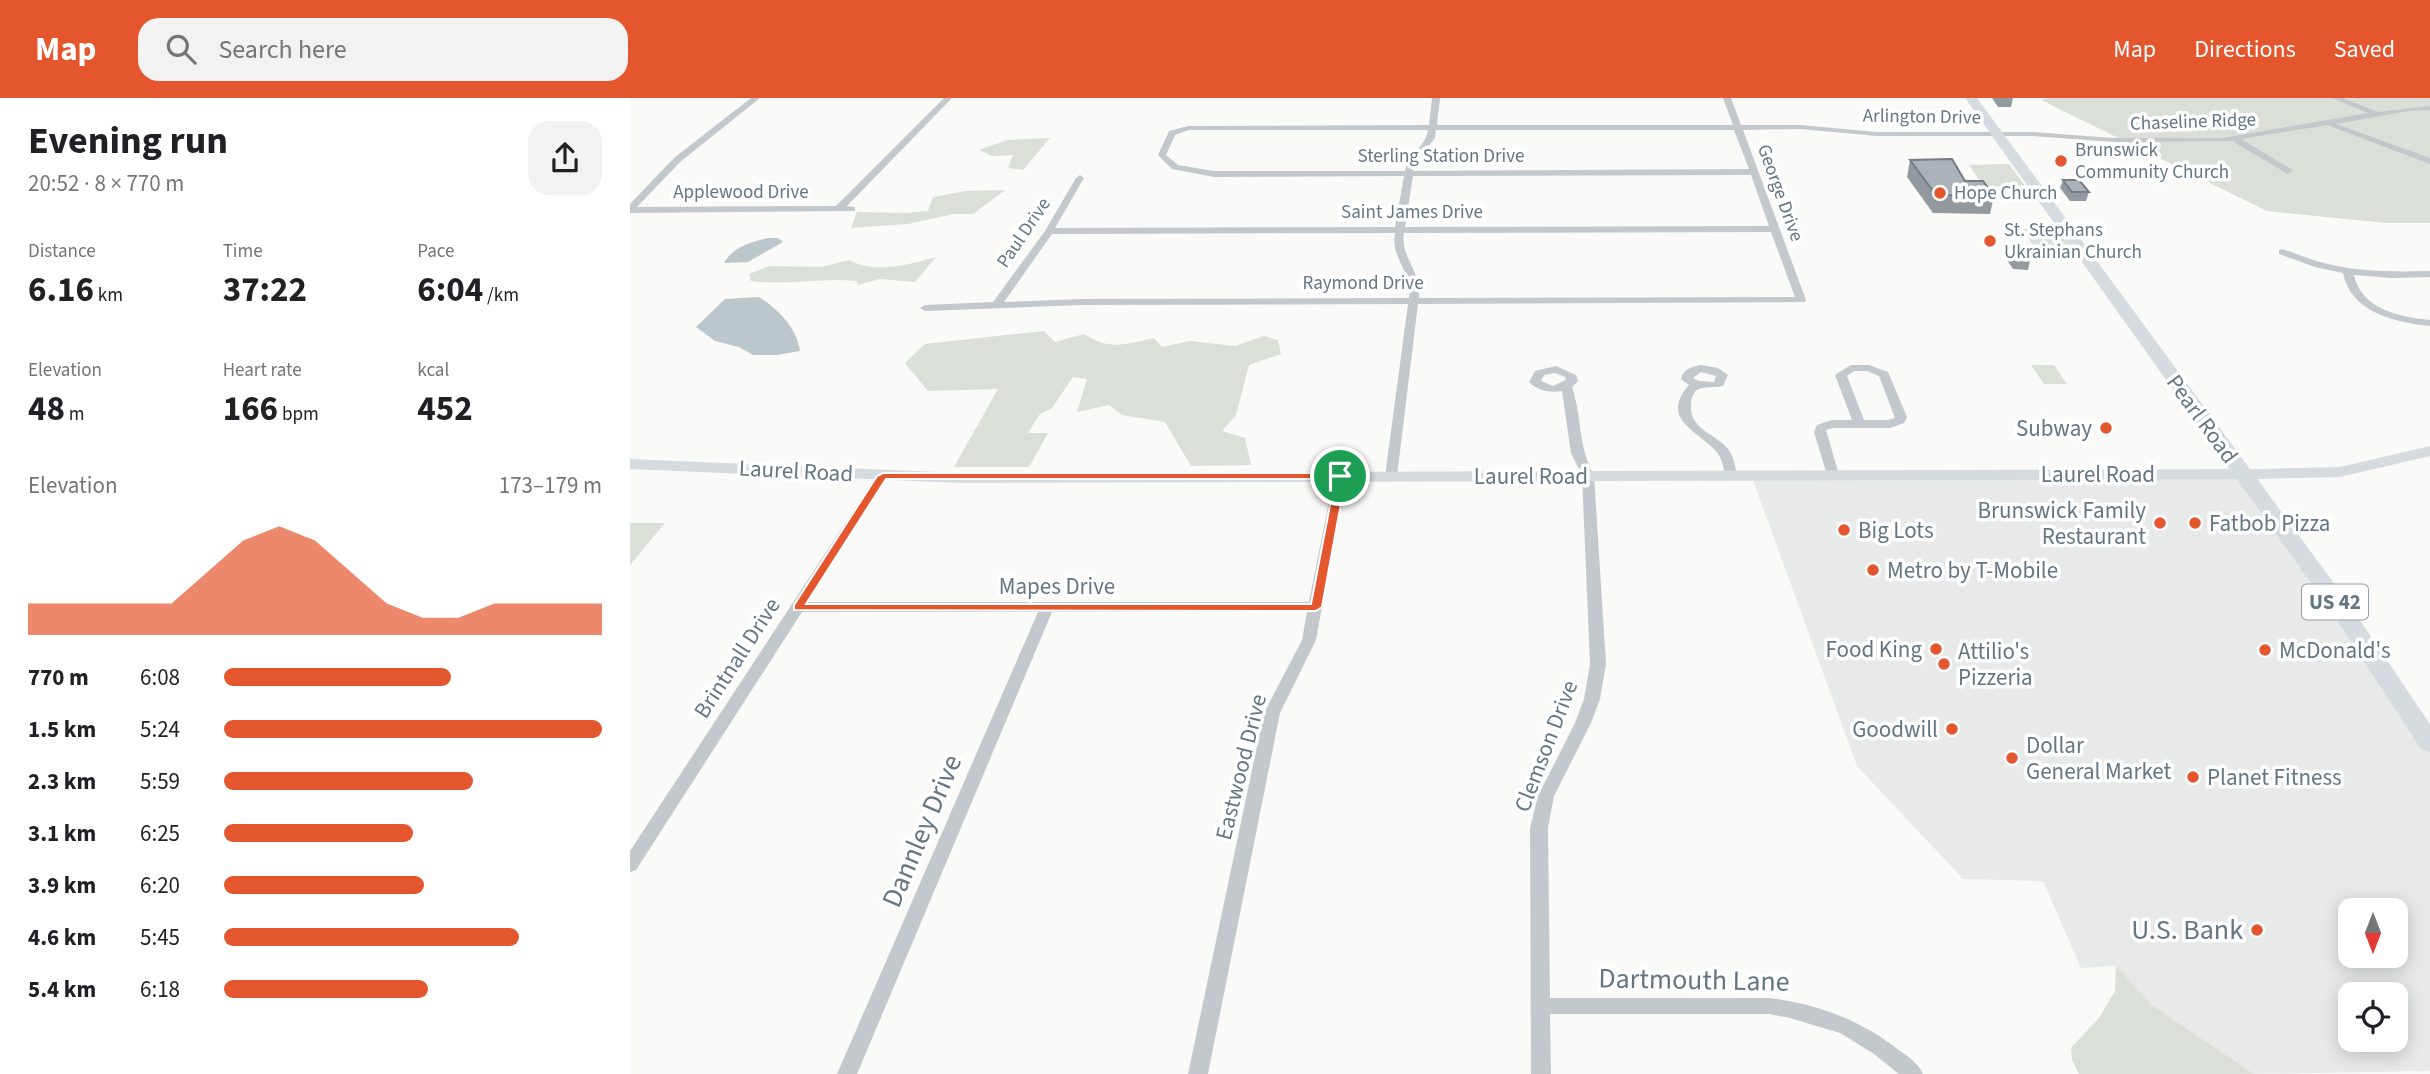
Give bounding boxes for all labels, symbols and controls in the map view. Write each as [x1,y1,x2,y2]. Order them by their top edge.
search box [138,18,628,81]
text: Map [35,26,96,73]
icon: search [162,30,200,68]
text: Search here [218,31,347,68]
text: Map [2113,32,2156,67]
text: Directions [2194,32,2296,67]
text: Saved [2334,32,2395,67]
street label: Arlington Drive [1863,102,1981,132]
street label: Chaseline Ridge [2130,106,2256,138]
text: Evening run [28,114,228,168]
button: share [528,121,602,195]
place label: Brunswick Community Church [2075,137,2229,186]
street label: George Drive [1750,141,1810,245]
street label: Sterling Station Drive [1358,143,1524,170]
marker: Brunswick Community Church [2053,153,2069,169]
text: 20:52 · 8 × 770 m [28,167,184,200]
street label: Applewood Drive [673,179,809,206]
place label: Hope Church [1954,180,2057,207]
marker: Hope Church [1932,185,1948,201]
street label: Paul Drive [991,192,1057,274]
street label: Saint James Drive [1341,199,1483,226]
place label: St. Stephans Ukrainian Church [2004,217,2142,266]
marker: St. Stephans Ukrainian Church [1982,233,1998,249]
text: Distance [28,238,96,265]
text: Time [223,238,263,265]
text: Pace [417,238,455,265]
text: 6.16 [28,265,94,315]
text: 37:22 [223,265,307,315]
text: 6:04 [417,265,483,315]
street label: Raymond Drive [1302,270,1424,297]
text: km [94,282,123,309]
text: /km [483,282,519,309]
text: Elevation [28,357,102,384]
text: Heart rate [223,357,302,384]
text: kcal [417,357,449,384]
street label: Pearl Road [2158,368,2246,470]
text: 48 [28,384,65,434]
text: 166 [223,384,278,434]
text: 452 [417,384,473,434]
text: m [65,401,85,428]
text: bpm [278,401,319,428]
place label: Subway [2016,412,2092,445]
marker: Subway [2098,420,2114,436]
pin [1310,446,1370,506]
street label: Laurel Road [738,452,854,490]
icon: arrive [1321,457,1359,495]
street label: Laurel Road [2041,458,2155,491]
street label: Laurel Road [1474,460,1588,493]
text: Elevation [28,469,118,502]
text: 173–179 m [499,469,602,502]
place label: Brunswick Family Restaurant [1978,494,2146,553]
place label: Fatbob Pizza [2209,507,2330,540]
place label: Big Lots [1858,514,1934,547]
marker: Brunswick Family Restaurant [2152,515,2168,531]
marker: Fatbob Pizza [2187,515,2203,531]
marker: Big Lots [1836,522,1852,538]
place label: Metro by T-Mobile [1887,554,2058,587]
marker: Metro by T-Mobile [1865,562,1881,578]
street label: Mapes Drive [999,570,1115,603]
road number: US 42 [2302,584,2368,620]
street label: Brintnall Drive [686,591,788,725]
place label: Food King [1826,633,1922,666]
place label: McDonald's [2279,634,2391,667]
place label: Attilio's Pizzeria [1958,635,2033,694]
marker: Food King [1928,641,1944,657]
marker: McDonald's [2257,642,2273,658]
marker: Attilio's Pizzeria [1936,656,1952,672]
text: 770 m [28,661,89,694]
text: 6:08 [140,661,180,694]
street label: Clemson Drive [1506,675,1586,817]
street label: Eastwood Drive [1207,691,1275,843]
text: 1.5 km [28,713,96,746]
text: 5:24 [140,713,180,746]
place label: Goodwill [1852,713,1938,746]
marker: Goodwill [1944,721,1960,737]
place label: Dollar General Market [2026,729,2172,788]
street label: Dannley Drive [872,748,972,914]
marker: Dollar General Market [2004,750,2020,766]
place label: Planet Fitness [2207,761,2342,794]
text: 2.3 km [28,765,96,798]
text: 5:59 [140,765,180,798]
marker: Planet Fitness [2185,769,2201,785]
text: 3.1 km [28,817,96,850]
text: 6:25 [140,817,180,850]
text: 3.9 km [28,869,96,902]
text: 6:20 [140,869,180,902]
north arrow [2338,898,2408,968]
map controls [2338,898,2408,1052]
place label: U.S. Bank [2131,910,2243,950]
text: 4.6 km [28,921,96,954]
text: 5:45 [140,921,180,954]
marker: U.S. Bank [2249,922,2265,938]
street label: Dartmouth Lane [1598,958,1790,1002]
text: 5.4 km [28,973,96,1006]
text: 6:18 [140,973,180,1006]
button: locate [2338,982,2408,1052]

